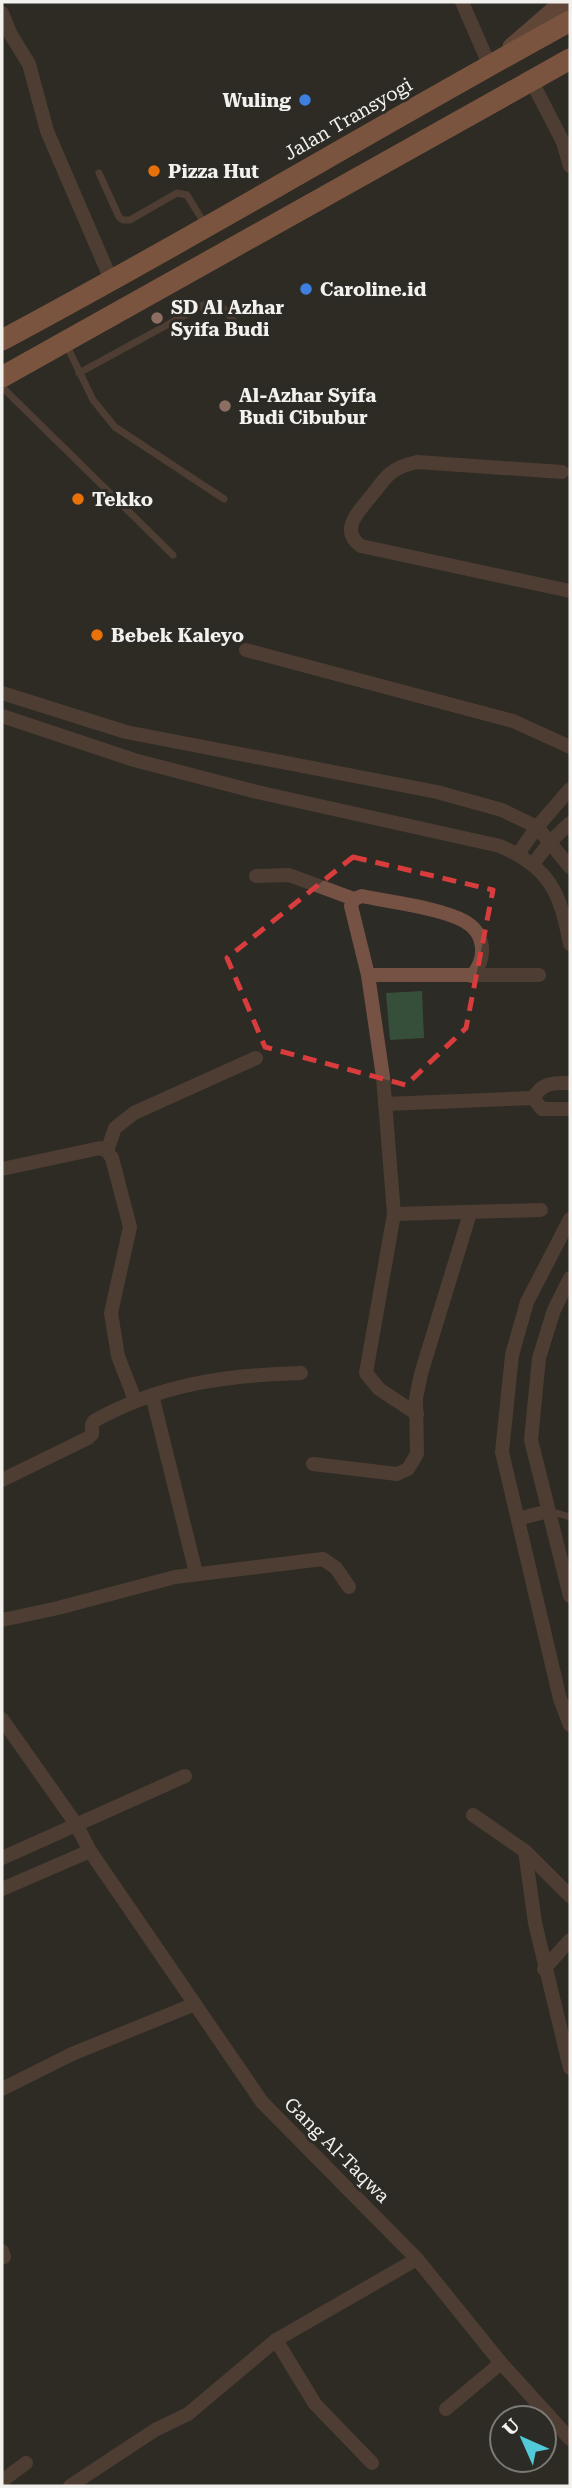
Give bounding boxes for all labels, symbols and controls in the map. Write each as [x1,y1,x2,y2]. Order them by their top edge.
street label: Jalan Transyogi [280,73,416,165]
place label: Wuling [222,89,291,112]
marker: Wuling [297,92,313,108]
place label: Pizza Hut [168,160,259,183]
marker: Pizza Hut [146,163,162,179]
place label: Caroline.id [320,278,427,301]
marker: Caroline.id [298,281,314,297]
place label: SD Al Azhar Syifa Budi [171,296,284,341]
marker: SD Al Azhar Syifa Budi [149,310,165,326]
place label: Al-Azhar Syifa Budi Cibubur [239,384,376,429]
marker: Al-Azhar Syifa Budi Cibubur [217,398,233,414]
place label: Tekko [92,488,153,511]
marker: Tekko [70,491,86,507]
place label: Bebek Kaleyo [111,624,244,647]
marker: Bebek Kaleyo [89,627,105,643]
street label: Gang Al-Taqwa [279,2092,395,2208]
north arrow [488,2404,558,2474]
text: U [498,2414,525,2441]

